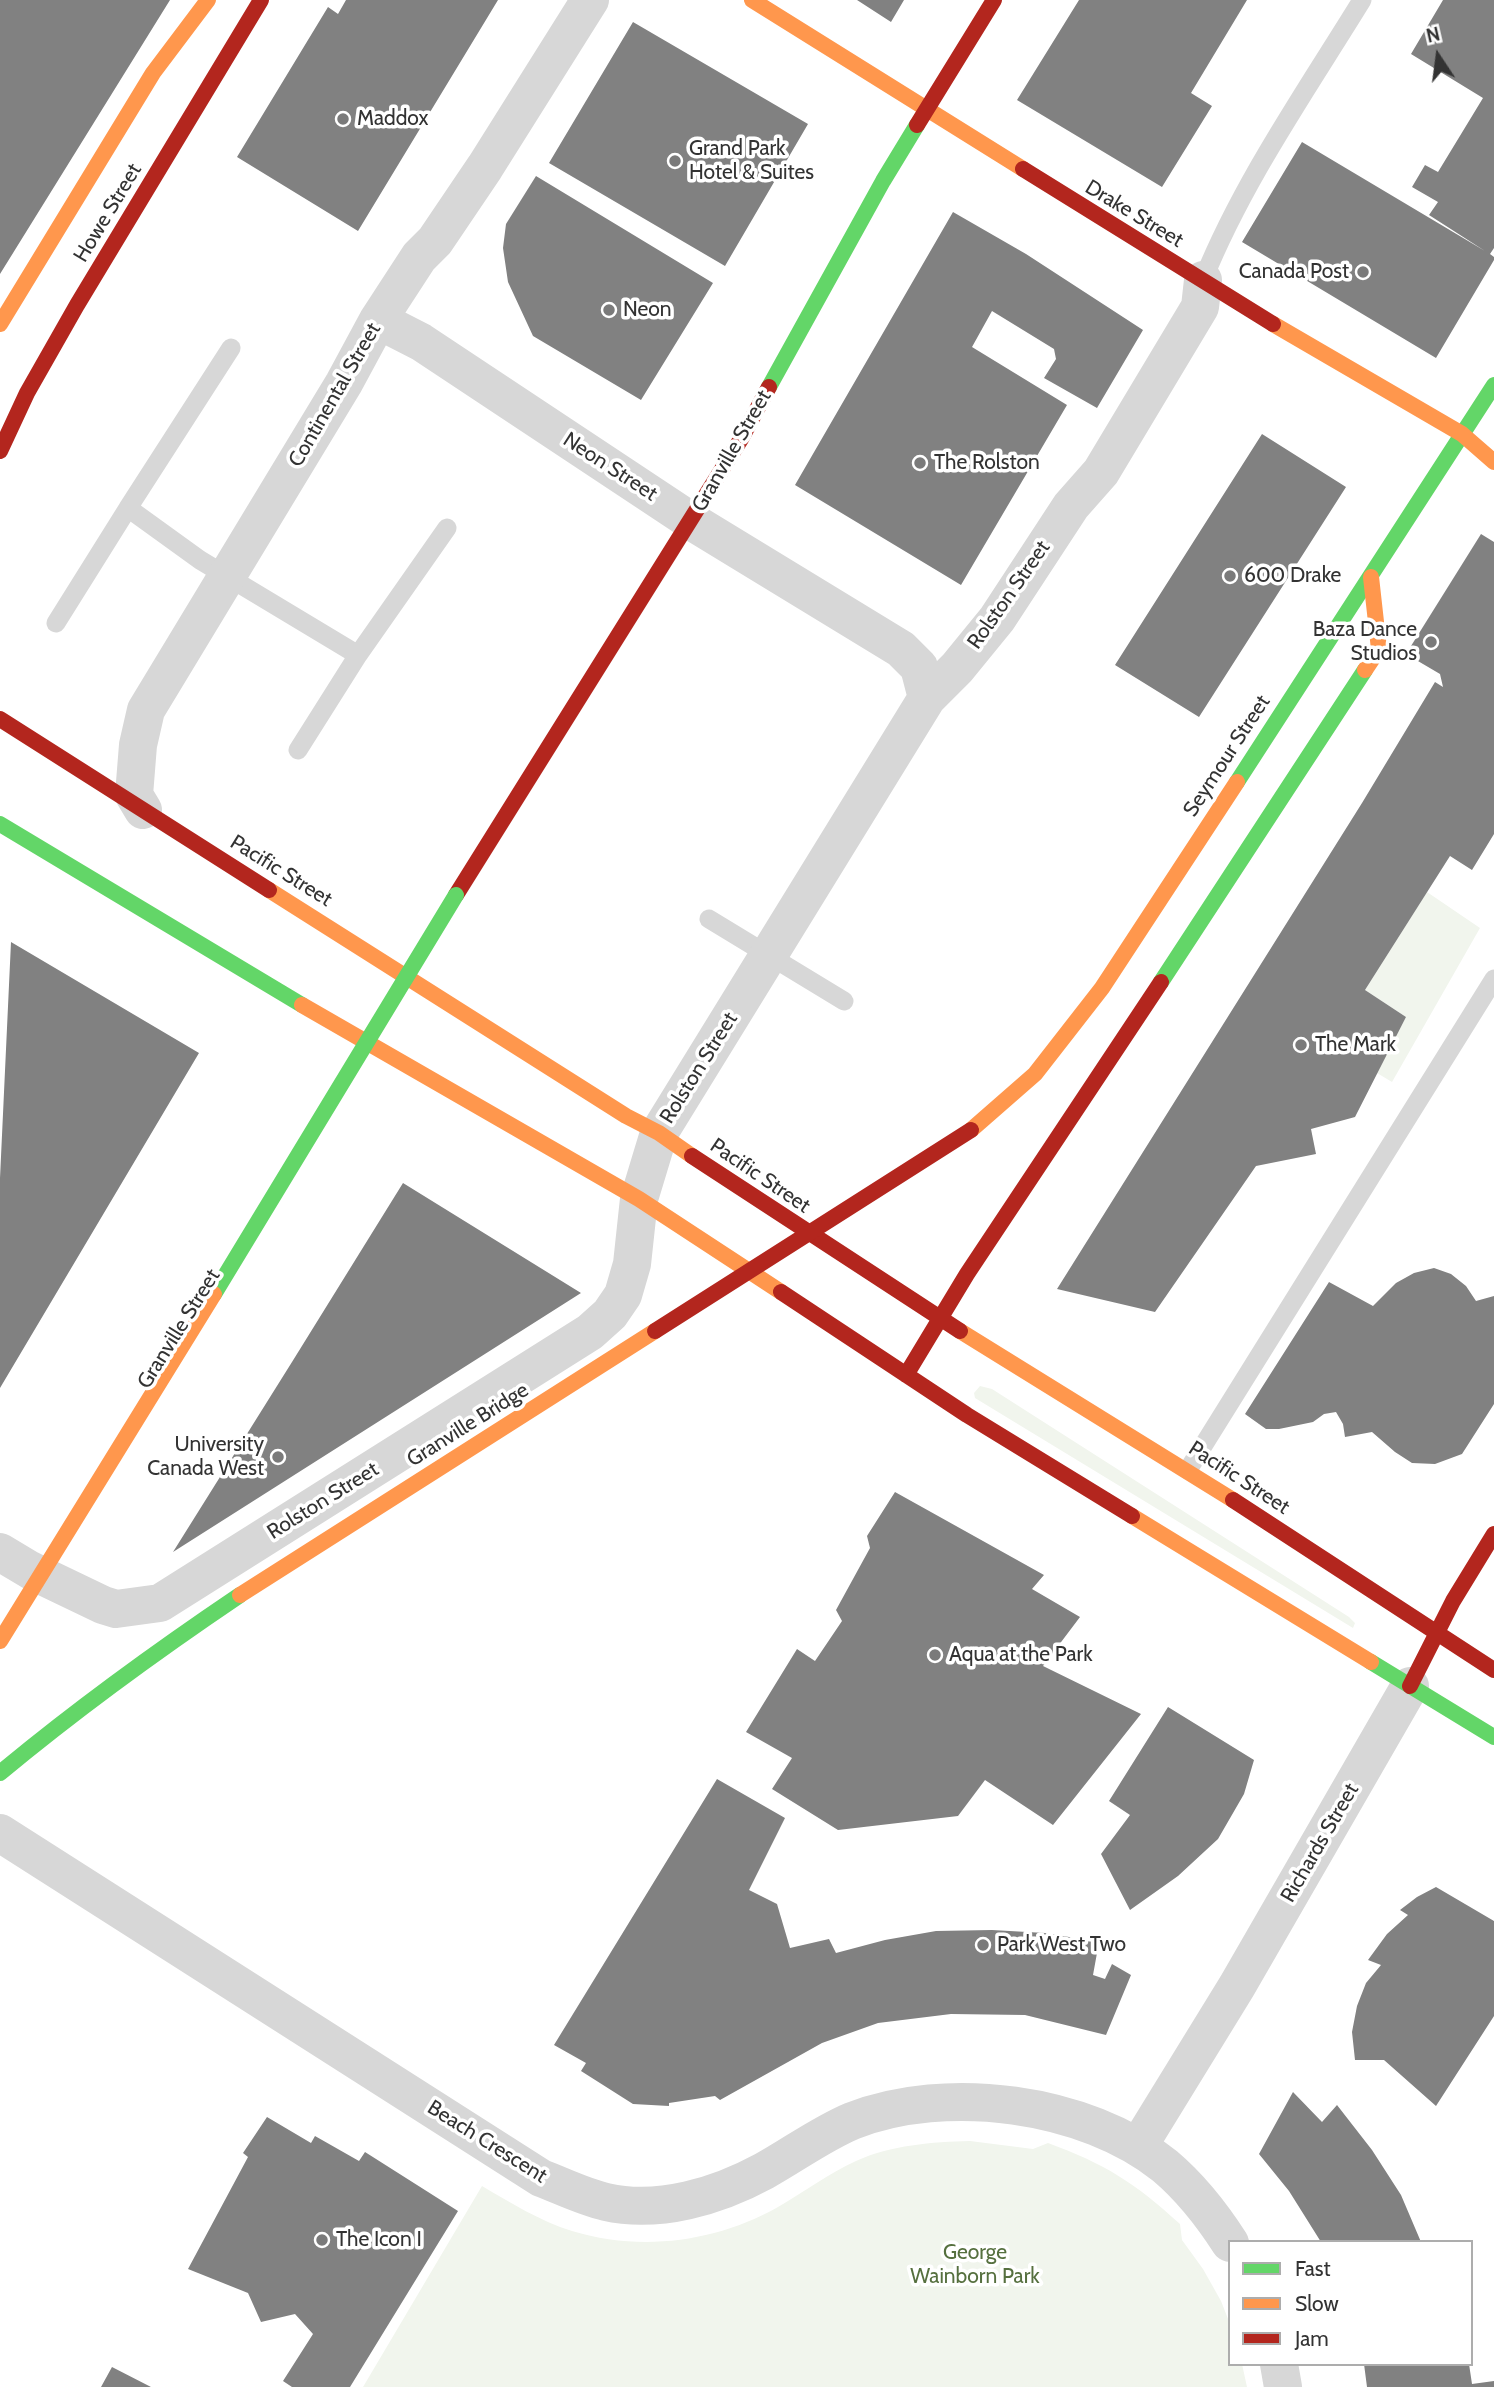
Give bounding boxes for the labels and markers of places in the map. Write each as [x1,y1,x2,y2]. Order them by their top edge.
place label: Maddox [357,106,428,132]
marker: Maddox [335,111,351,127]
place label: Grand Park Hotel & Suites [689,136,814,186]
marker: Grand Park Hotel & Suites [667,153,683,169]
place label: Canada Post [1239,259,1349,285]
marker: Canada Post [1355,264,1371,280]
place label: Neon [623,297,672,323]
marker: Neon [601,302,617,318]
place label: The Rolston [934,450,1040,476]
marker: The Rolston [912,455,928,471]
place label: 600 Drake [1244,563,1341,589]
marker: 600 Drake [1222,568,1238,584]
place label: Baza Dance Studios [1313,617,1417,667]
marker: Baza Dance Studios [1423,634,1439,650]
place label: The Mark [1315,1032,1396,1058]
marker: The Mark [1293,1037,1309,1053]
place label: University Canada West [147,1432,264,1482]
marker: University Canada West [270,1449,286,1465]
place label: Aqua at the Park [949,1642,1093,1668]
marker: Aqua at the Park [927,1647,943,1663]
place label: Park West Two [997,1932,1126,1958]
marker: Park West Two [975,1937,991,1953]
place label: The Icon I [336,2227,422,2253]
marker: The Icon I [314,2232,330,2248]

